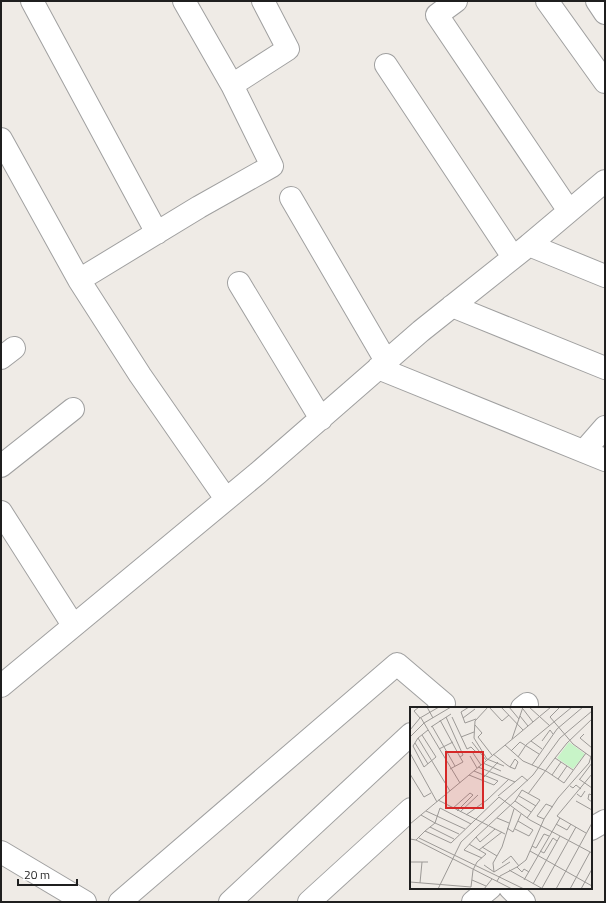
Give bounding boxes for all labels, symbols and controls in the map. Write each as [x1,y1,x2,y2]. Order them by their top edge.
inset map [410,707,592,889]
scale bar [18,861,77,887]
text: 20 m [24,865,50,884]

